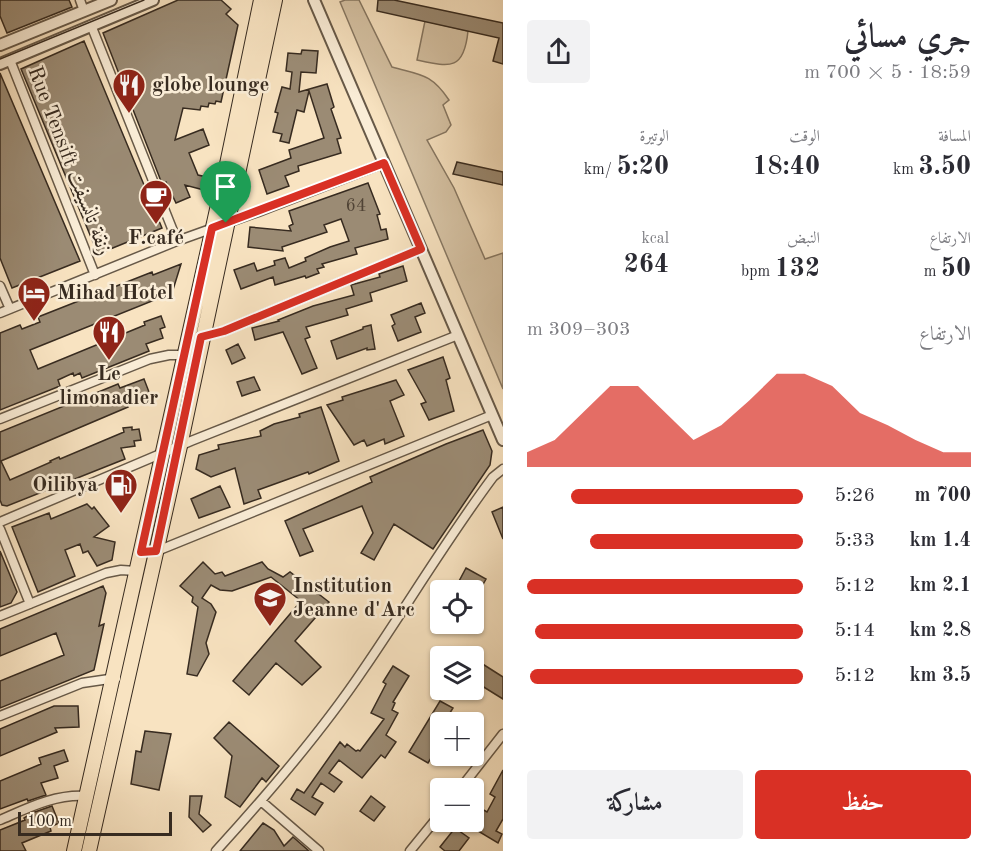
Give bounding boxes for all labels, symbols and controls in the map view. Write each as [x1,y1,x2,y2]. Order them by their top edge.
button: share [527,20,590,83]
text: جري مسائي [844,22,971,55]
text: 18:59 · 5 × 700 m [804,63,971,83]
street label: Rue Tensift زنقة تانسيفت [23,64,115,258]
restaurant icon: globe lounge [111,67,147,114]
place label: globe lounge [152,75,269,96]
text: الوتيرة [639,129,669,145]
text: الوقت [789,129,820,145]
text: المسافة [938,129,971,145]
text: 5:20 [616,154,669,180]
text: 18:40 [752,154,820,180]
text: 3.50 [918,154,971,180]
pin [200,161,251,223]
text: /km [584,162,616,178]
text: km [893,162,918,178]
icon: arrive [209,170,242,203]
cafe icon: F.café [138,178,174,225]
house number: 64 [346,197,366,215]
place label: F.café [128,228,184,249]
text: kcal [641,231,669,247]
text: النبض [787,231,820,247]
text: الارتفاع [929,231,971,247]
text: 264 [624,252,669,278]
text: 132 [775,256,820,282]
text: 50 [941,256,971,282]
text: bpm [741,264,775,280]
text: m [924,264,941,280]
hotel icon: Mihad Hotel [16,275,52,322]
place label: Mihad Hotel [57,283,173,304]
restaurant icon: Le limonadier [91,314,127,361]
text: 303–309 m [527,320,631,340]
text: الارتفاع [919,325,971,345]
place label: Le limonadier [60,364,158,409]
fuel station icon: Oilibya [103,467,139,514]
place label: Oilibya [32,475,98,496]
text: 5:26 [835,486,875,506]
text: 700 m [915,486,971,506]
text: 5:33 [835,531,875,551]
text: 1.4 km [909,531,971,551]
place label: Institution Jeanne d'Arc [293,576,415,621]
text: 5:12 [835,576,875,596]
text: 2.1 km [909,576,971,596]
school or university icon: Institution Jeanne d'Arc [252,580,288,627]
map controls [430,580,484,832]
button: locate [430,580,484,634]
text: 5:14 [835,621,875,641]
text: 2.8 km [909,621,971,641]
button: layers [430,646,484,700]
text: 5:12 [835,666,875,686]
text: 3.5 km [909,666,971,686]
button: + [430,712,484,766]
button: مشاركة [527,770,743,839]
button: حفظ [755,770,971,839]
button: − [430,778,484,832]
scale bar [18,809,172,836]
text: 100 m [27,814,72,830]

